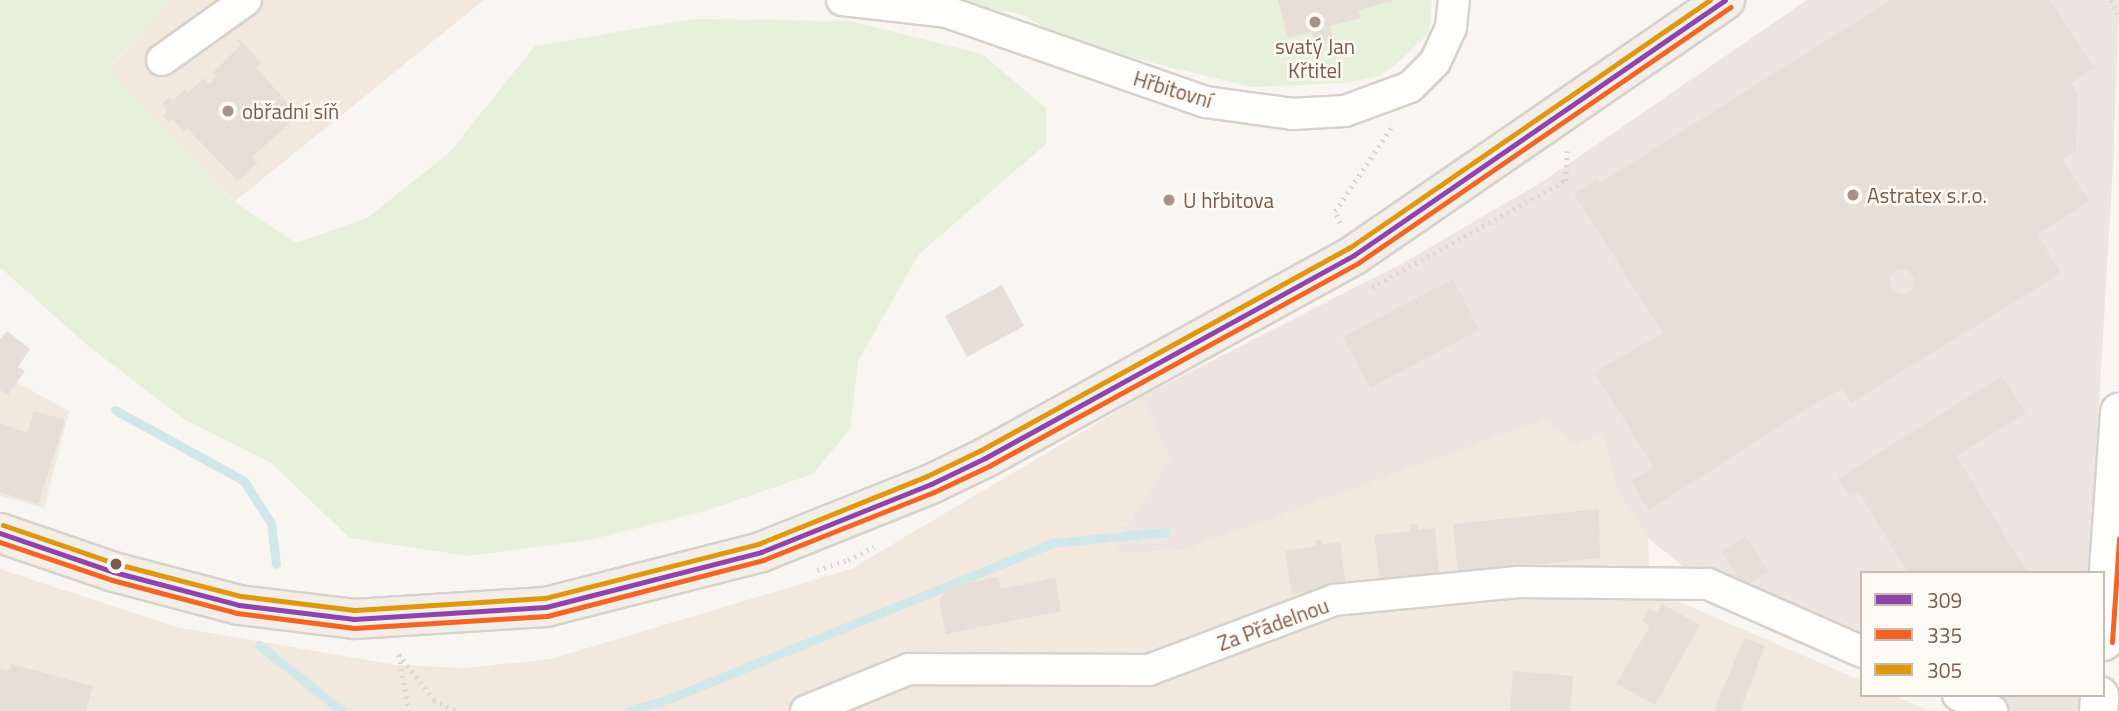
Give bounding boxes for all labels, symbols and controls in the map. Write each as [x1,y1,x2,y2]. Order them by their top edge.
marker: svatý Jan Křtitel [1307,14,1323,30]
place label: svatý Jan Křtitel [1275,33,1355,83]
street label: Hřbitovní [1130,65,1216,113]
place label: obřadní síň [242,98,339,124]
marker: obřadní síň [220,103,236,119]
place label: Astratex s.r.o. [1867,182,1987,208]
place label: U hřbitova [1183,187,1274,213]
marker: Astratex s.r.o. [1845,187,1861,203]
marker: U hřbitova [1161,192,1177,208]
unlabelled marker [109,557,123,571]
legend [1860,571,2105,697]
text: 309 [1927,584,1962,616]
street label: Za Přádelnou [1214,592,1332,656]
text: 335 [1927,619,1962,651]
text: 305 [1927,654,1962,686]

